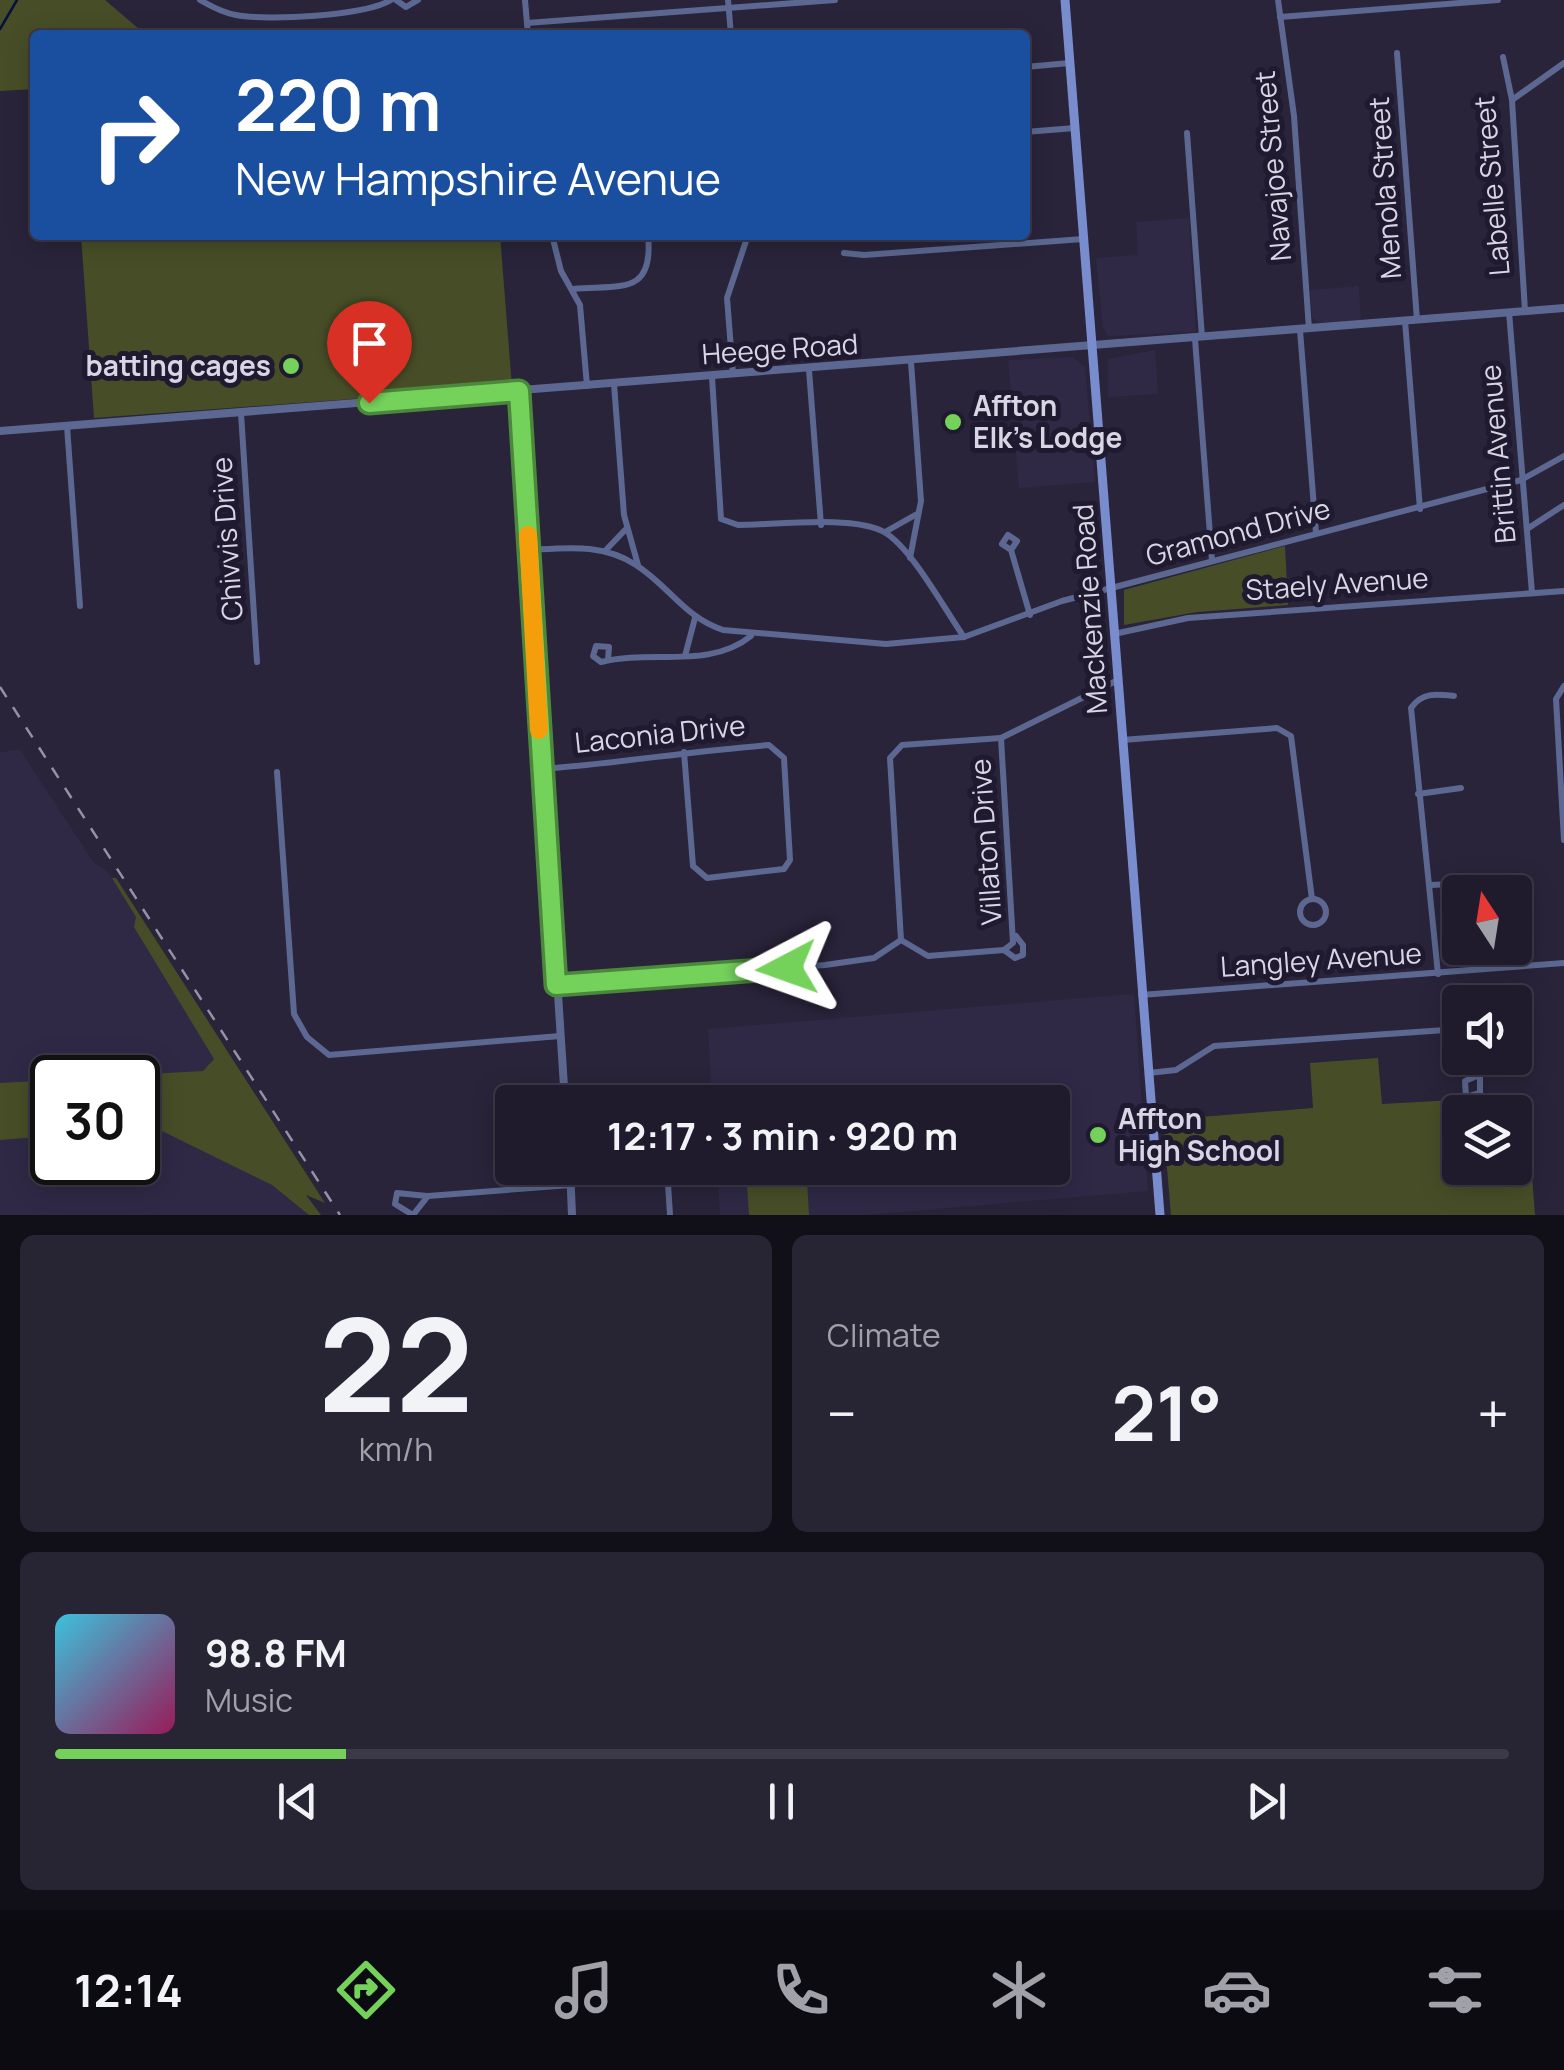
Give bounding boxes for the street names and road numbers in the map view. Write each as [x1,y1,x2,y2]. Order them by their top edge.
street label: Navajoe Street [1245,69,1299,263]
street label: Labelle Street [1464,95,1518,277]
street label: Menola Street [1359,96,1409,280]
street label: Heege Road [700,324,859,372]
street label: Brittin Avenue [1470,363,1524,545]
street label: Chivvis Drive [201,456,251,622]
street label: Gramond Drive [1141,488,1334,574]
street label: Mackenzie Road [1063,503,1115,715]
street label: Staely Avenue [1244,558,1430,608]
street label: Laconia Drive [573,705,747,761]
street label: Villaton Drive [960,758,1010,926]
street label: Langley Avenue [1219,933,1423,985]

